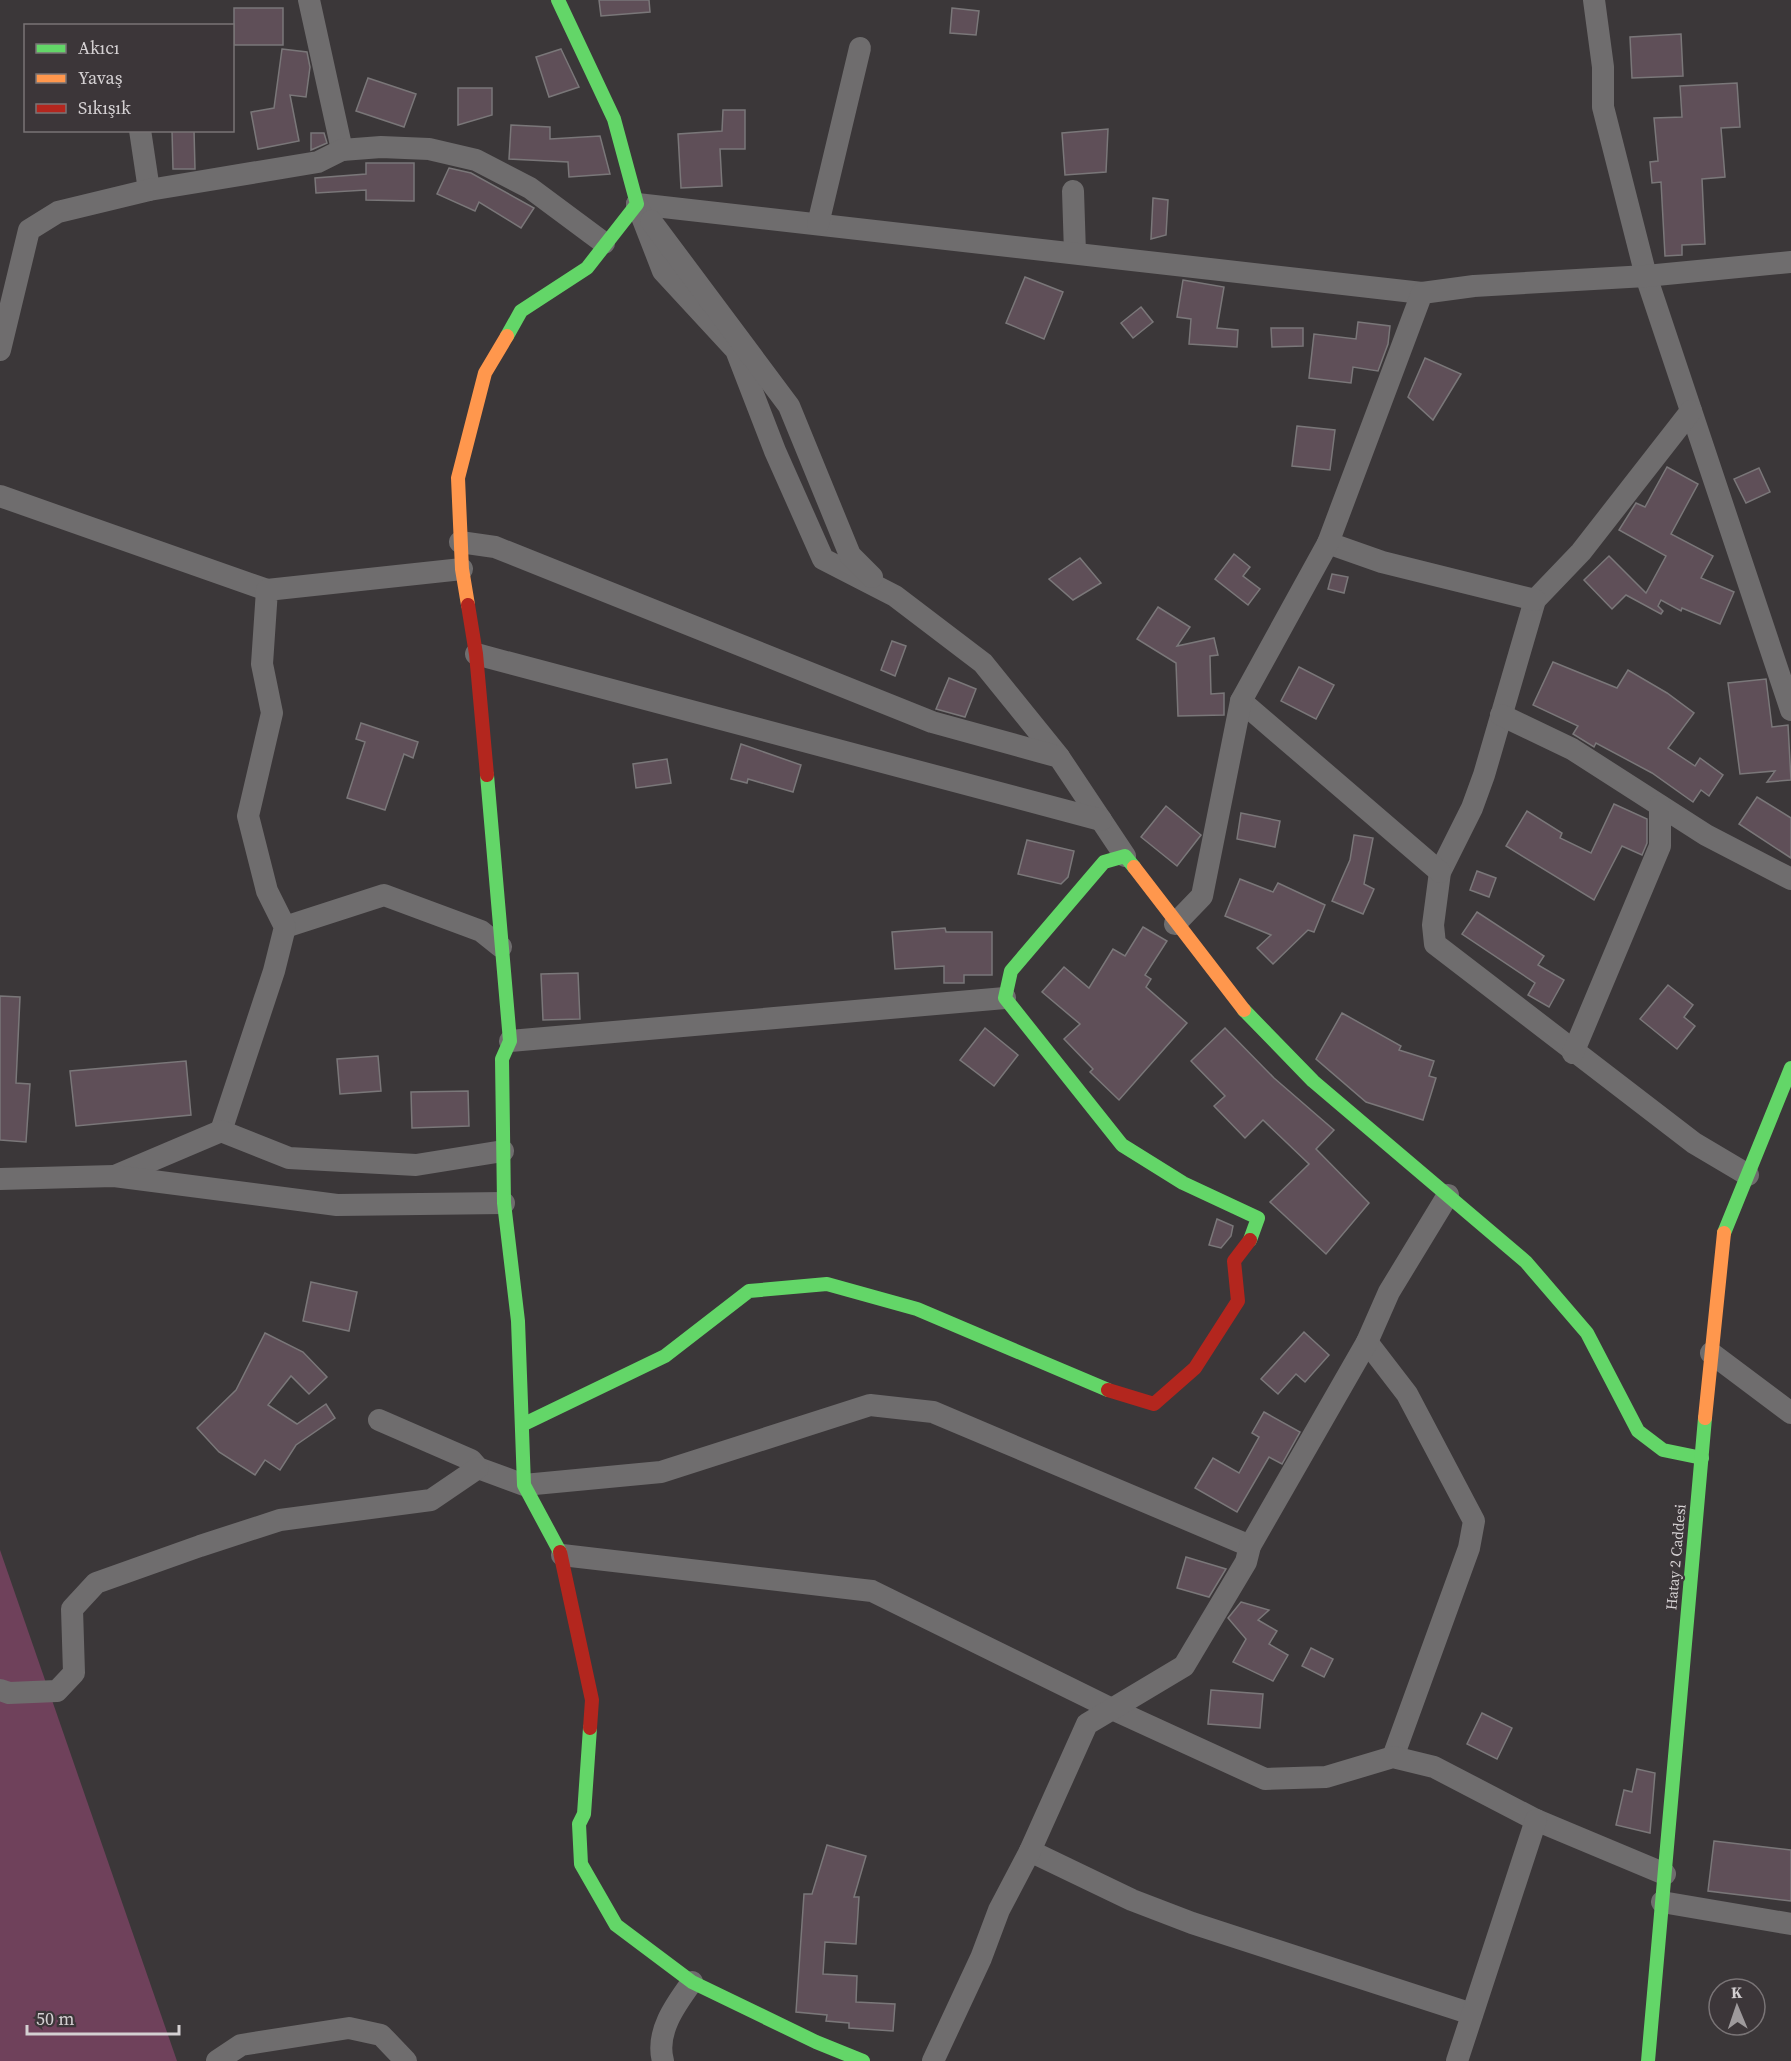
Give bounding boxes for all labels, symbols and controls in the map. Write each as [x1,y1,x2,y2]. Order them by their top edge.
legend [24,24,234,132]
text: Akıcı [78,35,119,60]
text: Yavaş [78,65,123,90]
text: Sıkışık [78,95,131,120]
street label: Hatay 2 Caddesi [1660,1503,1691,1611]
north arrow [1707,1977,1767,2037]
text: K [1731,1981,1743,2003]
scale bar [27,1998,178,2036]
text: 50 m [36,2006,74,2031]

